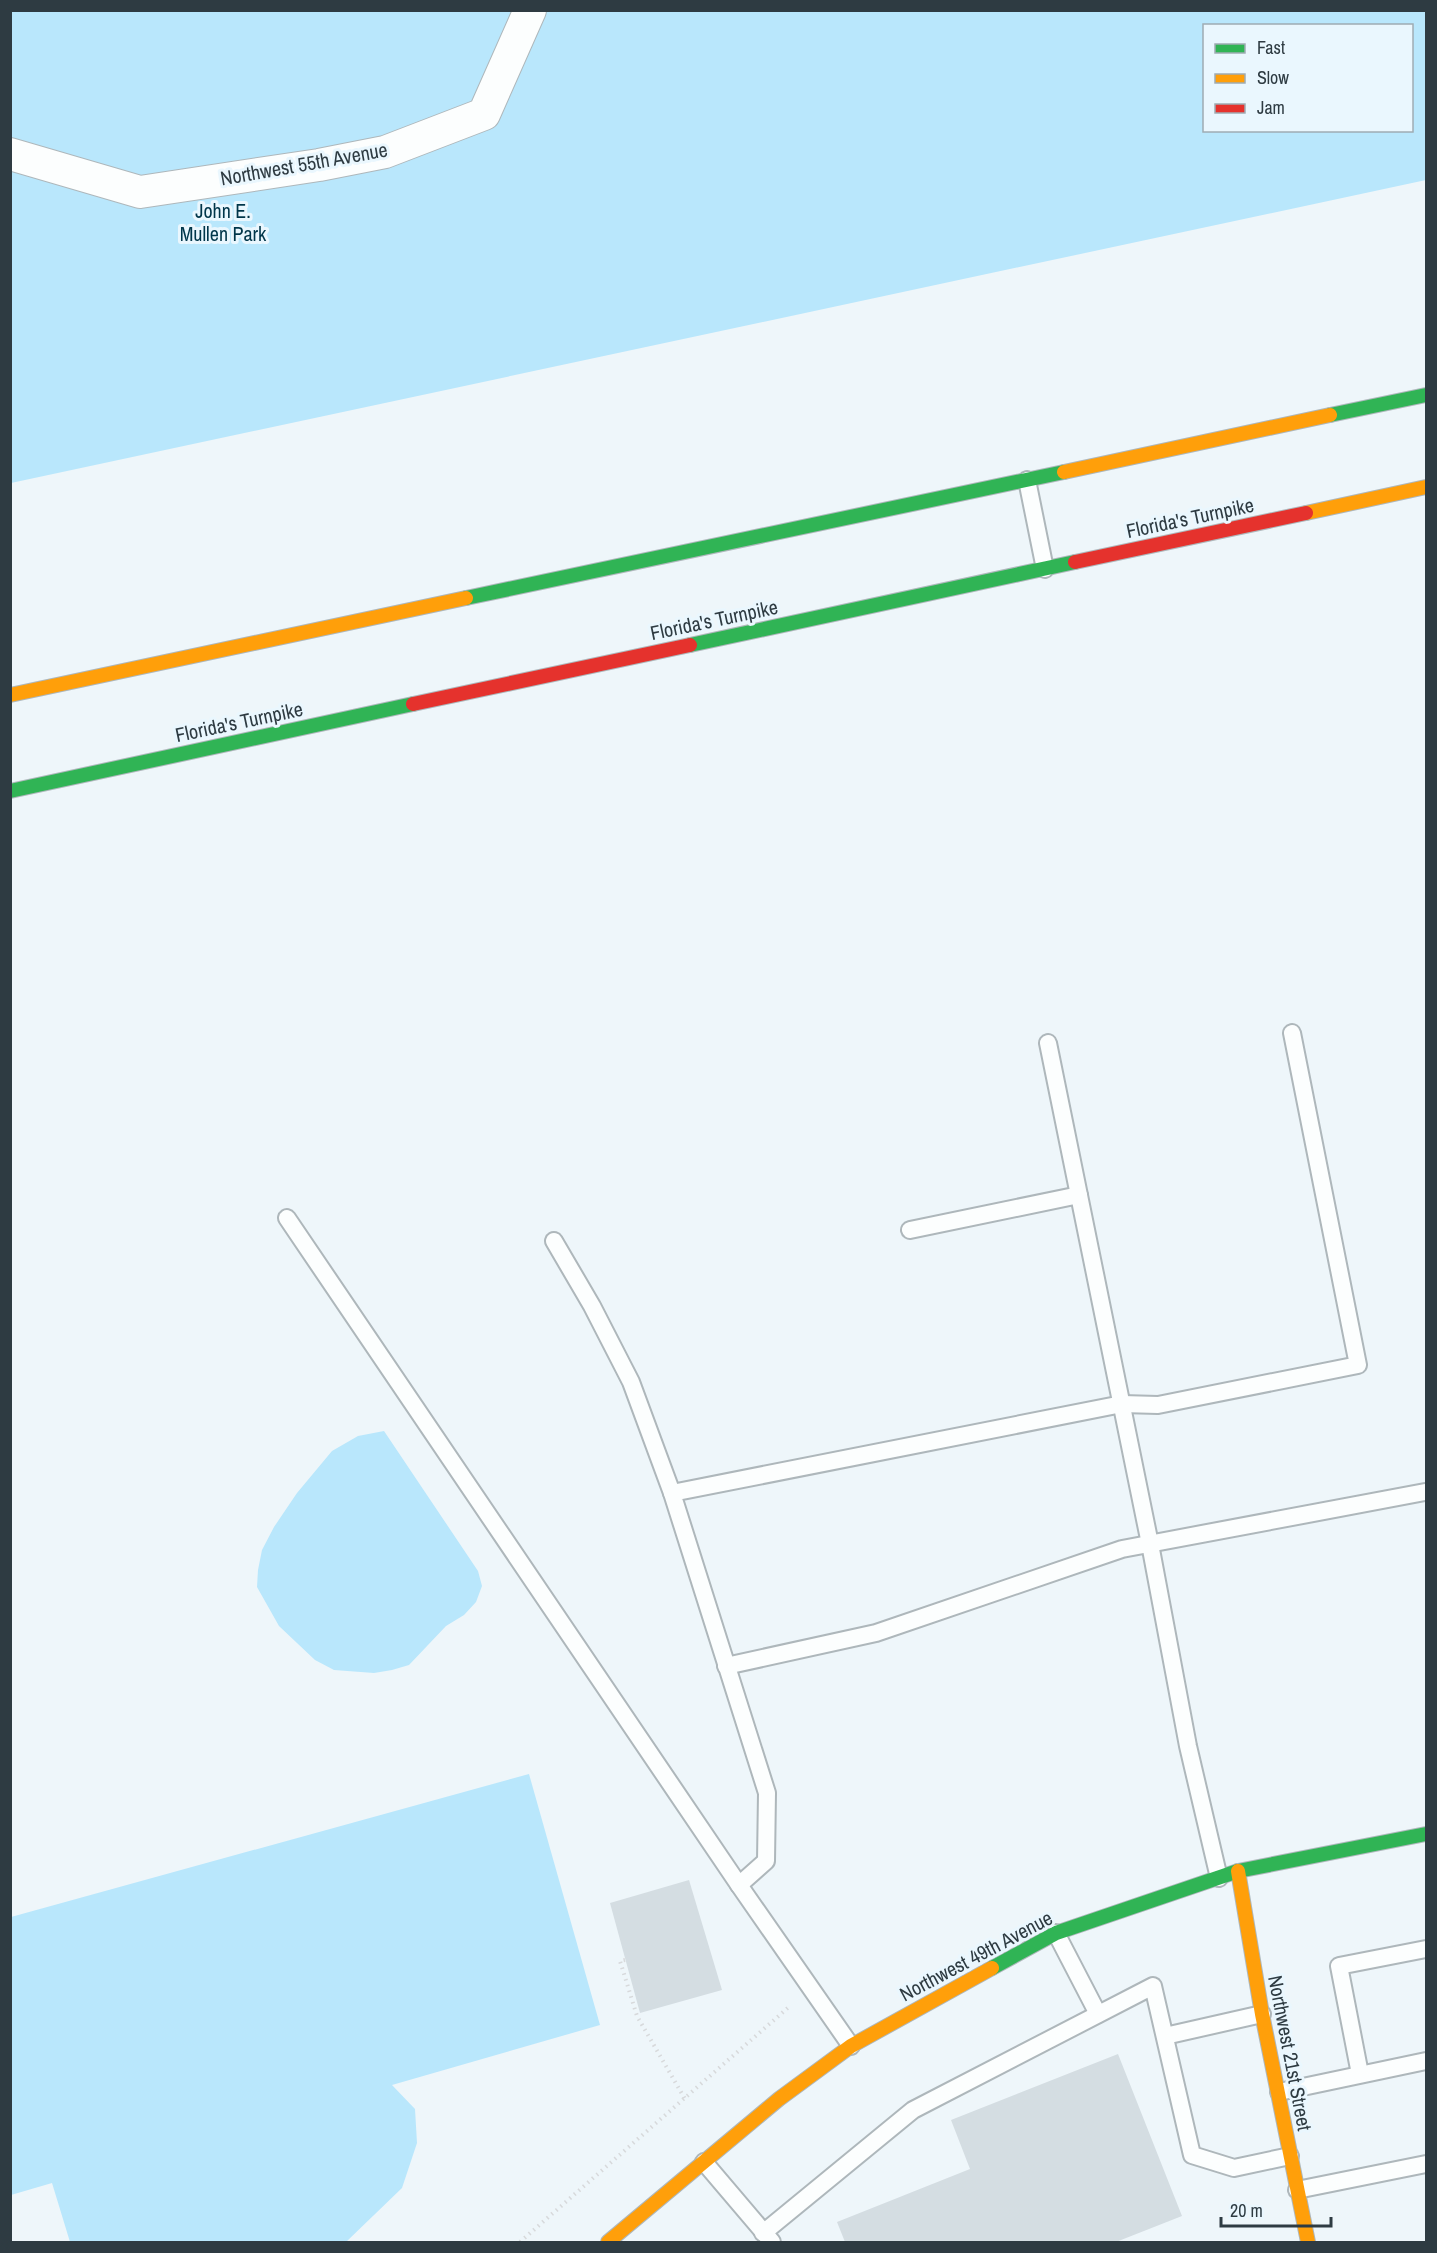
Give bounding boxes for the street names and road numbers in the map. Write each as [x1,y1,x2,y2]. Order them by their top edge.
street label: Northwest 55th Avenue [218,136,390,192]
street label: Florida's Turnpike [1124,491,1256,544]
street label: Florida's Turnpike [648,593,780,646]
street label: Florida's Turnpike [173,695,305,748]
street label: Northwest 49th Avenue [895,1904,1057,2007]
street label: Northwest 21st Street [1262,1973,1319,2133]

